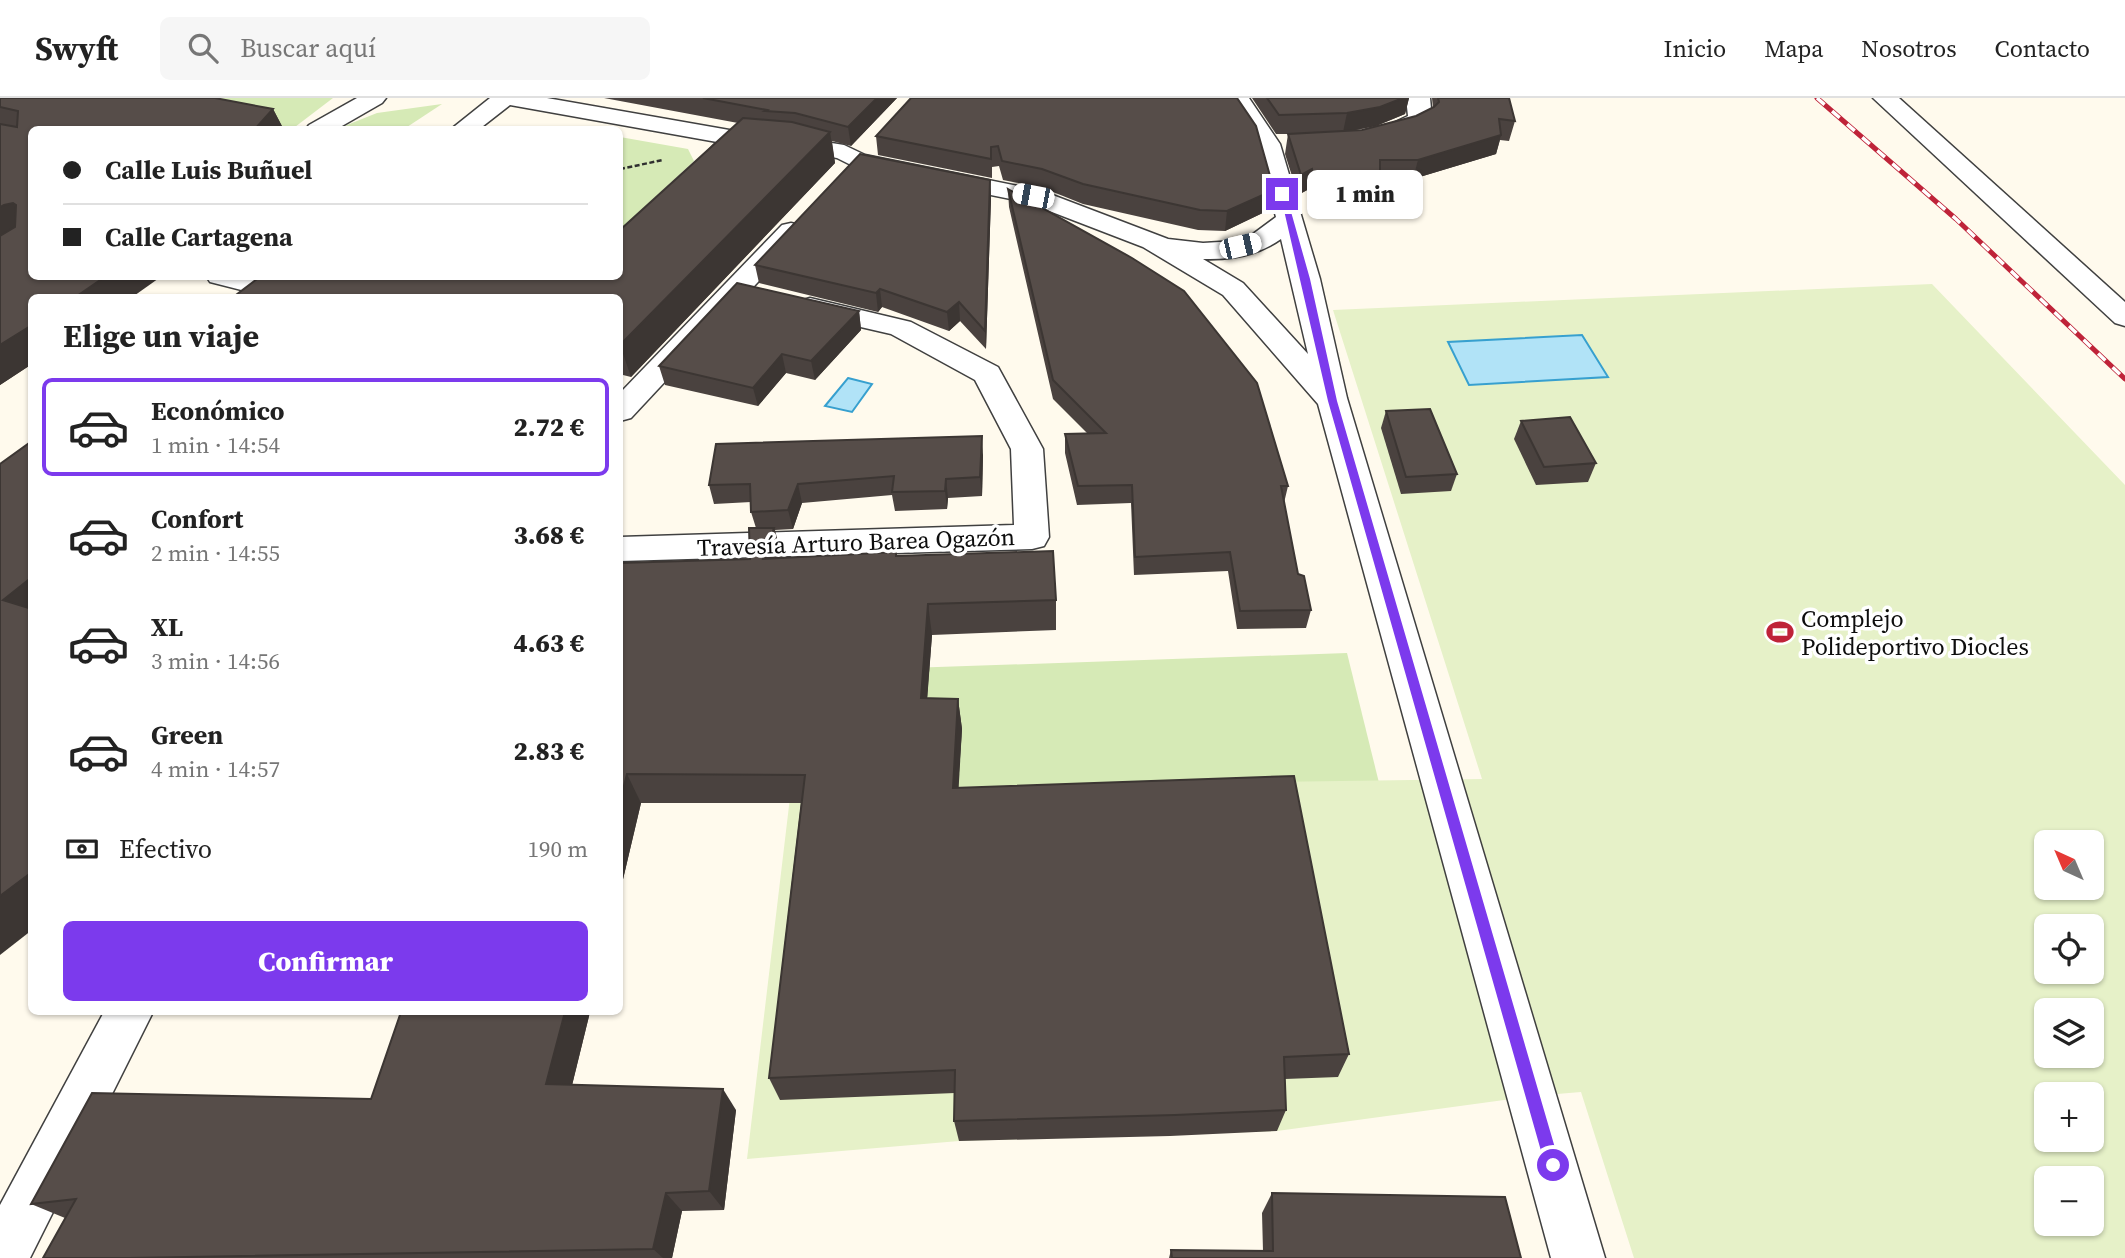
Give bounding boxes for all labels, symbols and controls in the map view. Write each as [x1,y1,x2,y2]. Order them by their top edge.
search box [160,17,650,80]
text: Swyft [35,26,118,71]
icon: search [184,29,222,67]
text: Buscar aquí [240,30,376,66]
text: Inicio [1664,32,1726,65]
text: Mapa [1764,32,1823,65]
text: Nosotros [1861,32,1957,65]
text: Contacto [1995,32,2090,65]
text: Calle Luis Buñuel [105,152,312,188]
callout: 1 min [1306,170,1422,218]
route end [1266,178,1298,210]
text: 1 min [1335,178,1395,210]
car [1011,182,1056,210]
text: Calle Cartagena [105,219,293,255]
car [1218,231,1263,261]
text: Elige un viaje [63,314,259,358]
text: Económico [151,393,284,429]
icon: car [67,396,130,459]
text: 2.72 € [513,409,584,445]
text: 1 min · 14:54 [151,429,280,461]
text: Confort [151,501,243,537]
icon: car [67,504,130,567]
text: 3.68 € [513,517,584,553]
street label: Travesía Arturo Barea Ogazón [696,520,1016,564]
text: 2 min · 14:55 [151,537,280,569]
place label: Complejo Polideportivo Diocles [1801,602,2029,663]
text: XL [151,609,183,645]
icon: car [67,612,130,675]
sports icon: Complejo Polideportivo Diocles [1765,617,1795,647]
text: 4.63 € [513,625,584,661]
text: 3 min · 14:56 [151,645,280,677]
text: Green [151,717,223,753]
icon: car [67,720,130,783]
text: 2.83 € [513,733,584,769]
text: 4 min · 14:57 [151,753,280,785]
icon: cash [63,830,101,868]
north arrow [2034,830,2104,900]
map controls [2034,830,2104,1236]
text: Efectivo [119,831,212,867]
text: 190 m [527,833,588,865]
button: locate [2034,914,2104,984]
button: Confirmar [63,921,588,1001]
button: layers [2034,998,2104,1068]
button: + [2034,1082,2104,1152]
route start [1537,1149,1569,1181]
button: − [2034,1166,2104,1236]

